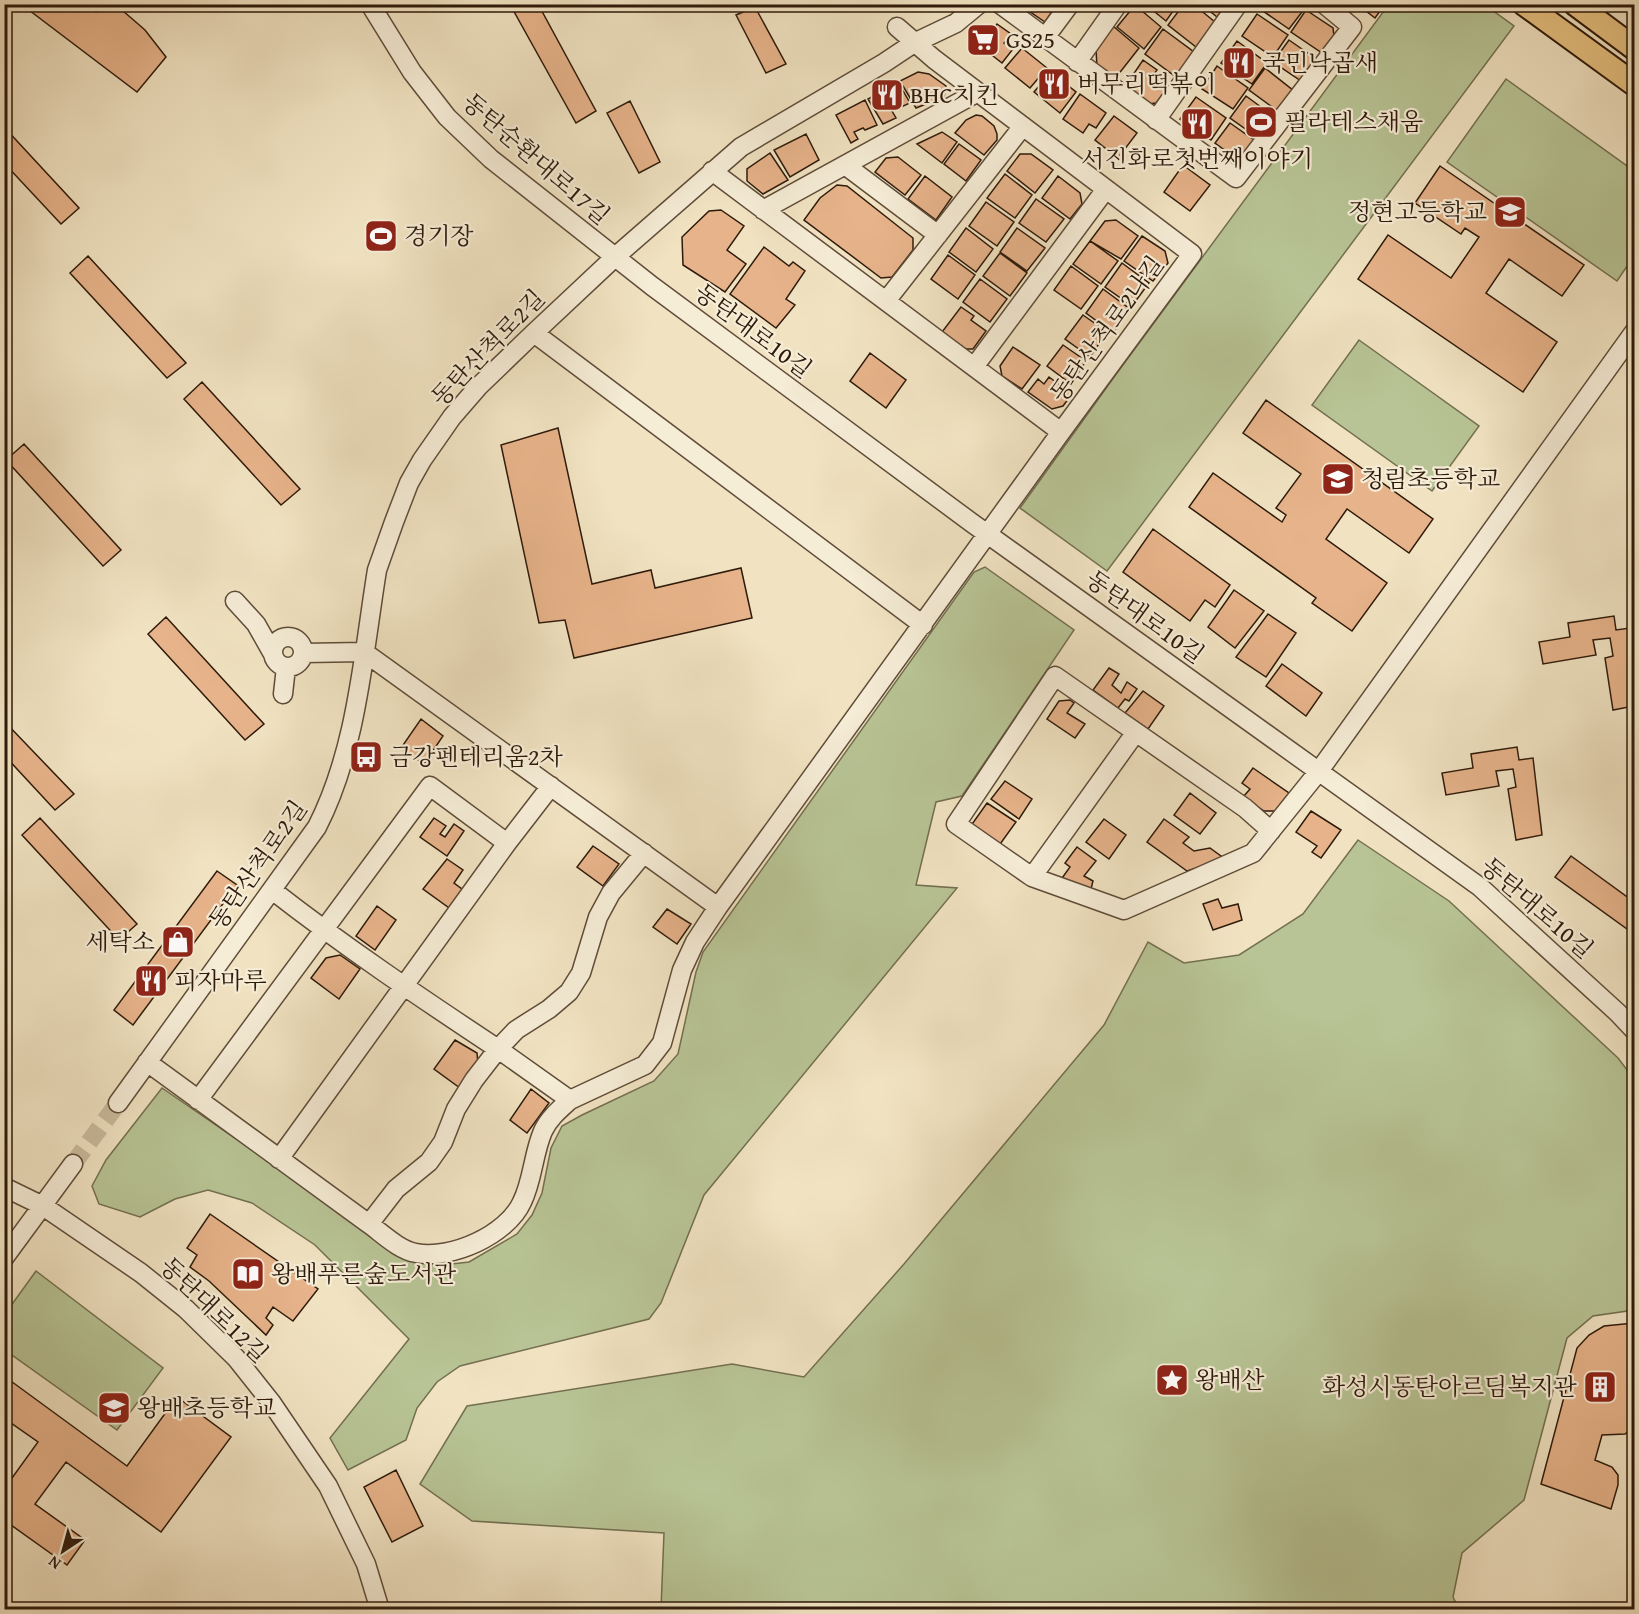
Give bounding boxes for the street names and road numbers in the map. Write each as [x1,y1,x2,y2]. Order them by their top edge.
street label: 동탄순환대로17길 [455,85,618,233]
street label: 동탄산척로2나길 [1041,248,1172,409]
street label: 동탄대로10길 [687,275,819,386]
street label: 동탄산척로2길 [423,281,553,414]
street label: 동탄대로10길 [1079,562,1212,672]
street label: 동탄산척로2길 [200,793,315,936]
street label: 동탄대로10길 [1473,849,1601,966]
street label: 동탄대로12길 [152,1249,277,1371]

